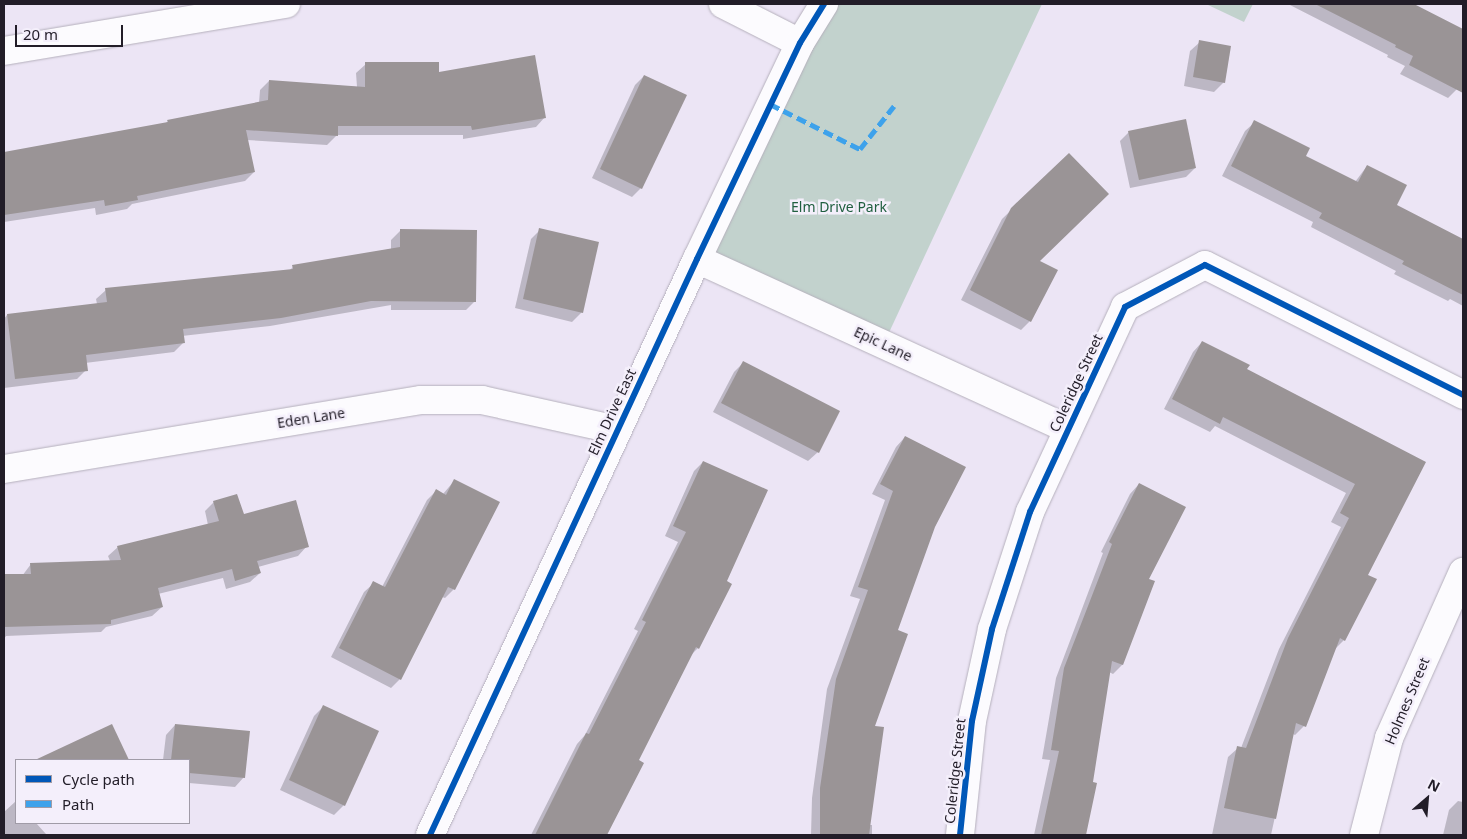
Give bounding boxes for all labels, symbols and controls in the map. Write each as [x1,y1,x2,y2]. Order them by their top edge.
scale bar [18,15,125,47]
text: 20 m [23,24,58,44]
park label: Elm Drive Park [791,199,887,215]
street label: Epic Lane [851,323,915,365]
street label: Coleridge Street [1046,331,1106,435]
street label: Elm Drive East [585,366,639,458]
street label: Eden Lane [276,404,346,432]
street label: Holmes Street [1381,655,1433,747]
street label: Coleridge Street [941,717,969,825]
legend [15,759,190,824]
text: Cycle path [62,769,135,789]
north arrow [1402,774,1452,824]
text: N [1425,774,1443,796]
text: Path [62,794,94,814]

